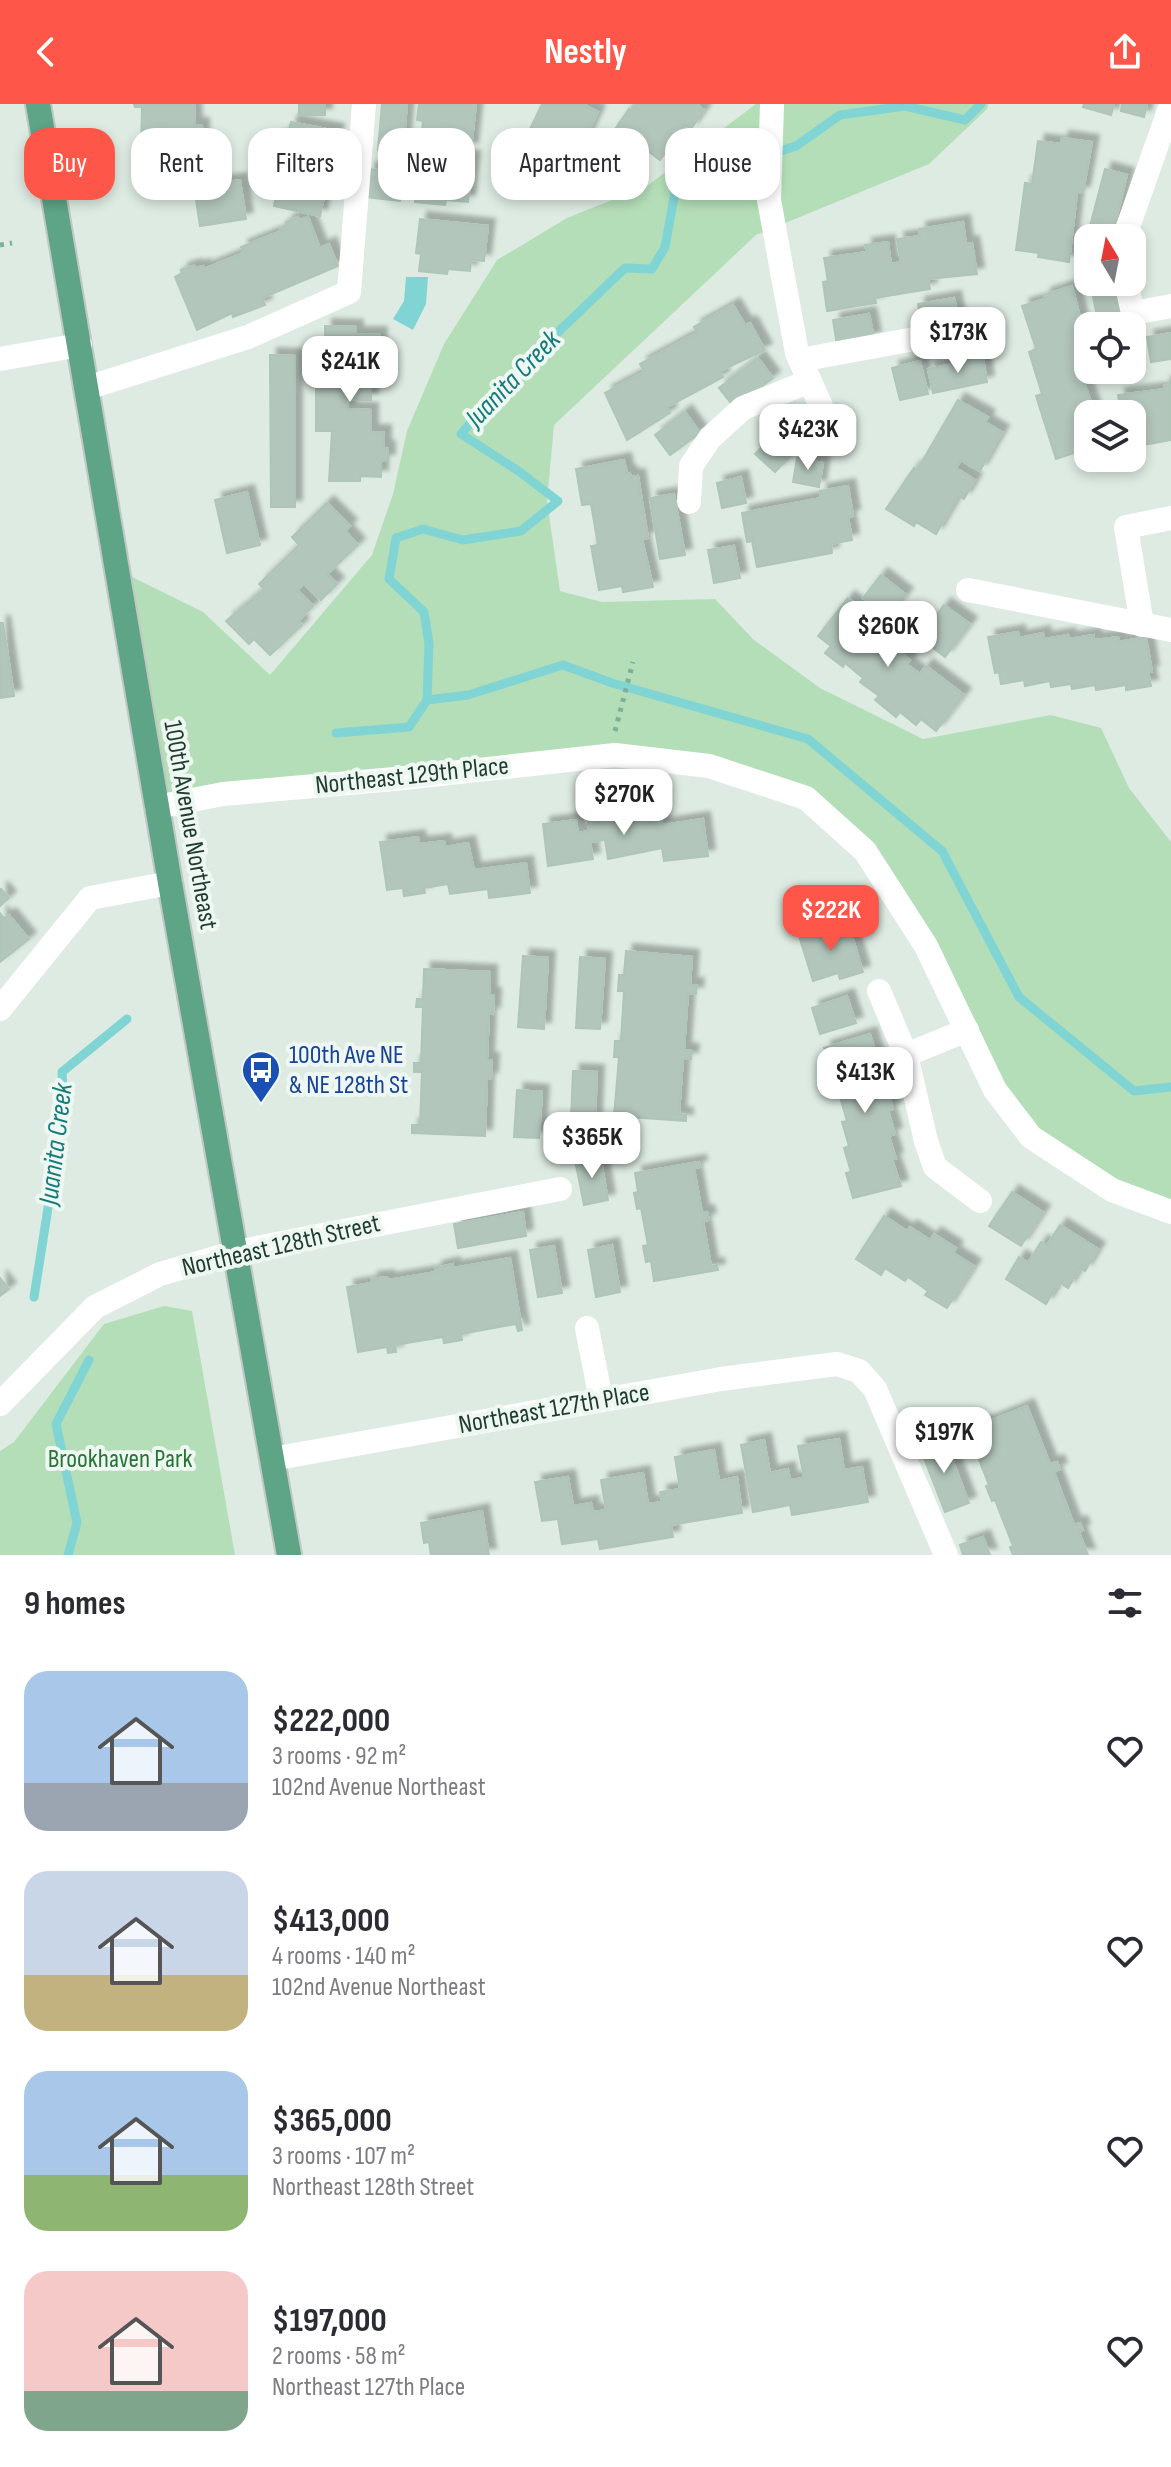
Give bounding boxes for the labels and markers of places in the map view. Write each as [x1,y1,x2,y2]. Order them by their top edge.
pin: $173K [902,307,1014,375]
pin: $241K [294,336,406,404]
pin: $423K [752,404,864,472]
pin: $260K [832,601,944,669]
pin: $270K [568,769,680,837]
pin: $222K [775,885,887,953]
place label: 100th Ave NE & NE 128th St [289,1040,408,1101]
pin: $413K [809,1047,921,1115]
bus stop icon: 100th Ave NE & NE 128th St [240,1049,282,1104]
pin: $365K [536,1112,648,1180]
pin: $197K [888,1407,1000,1475]

